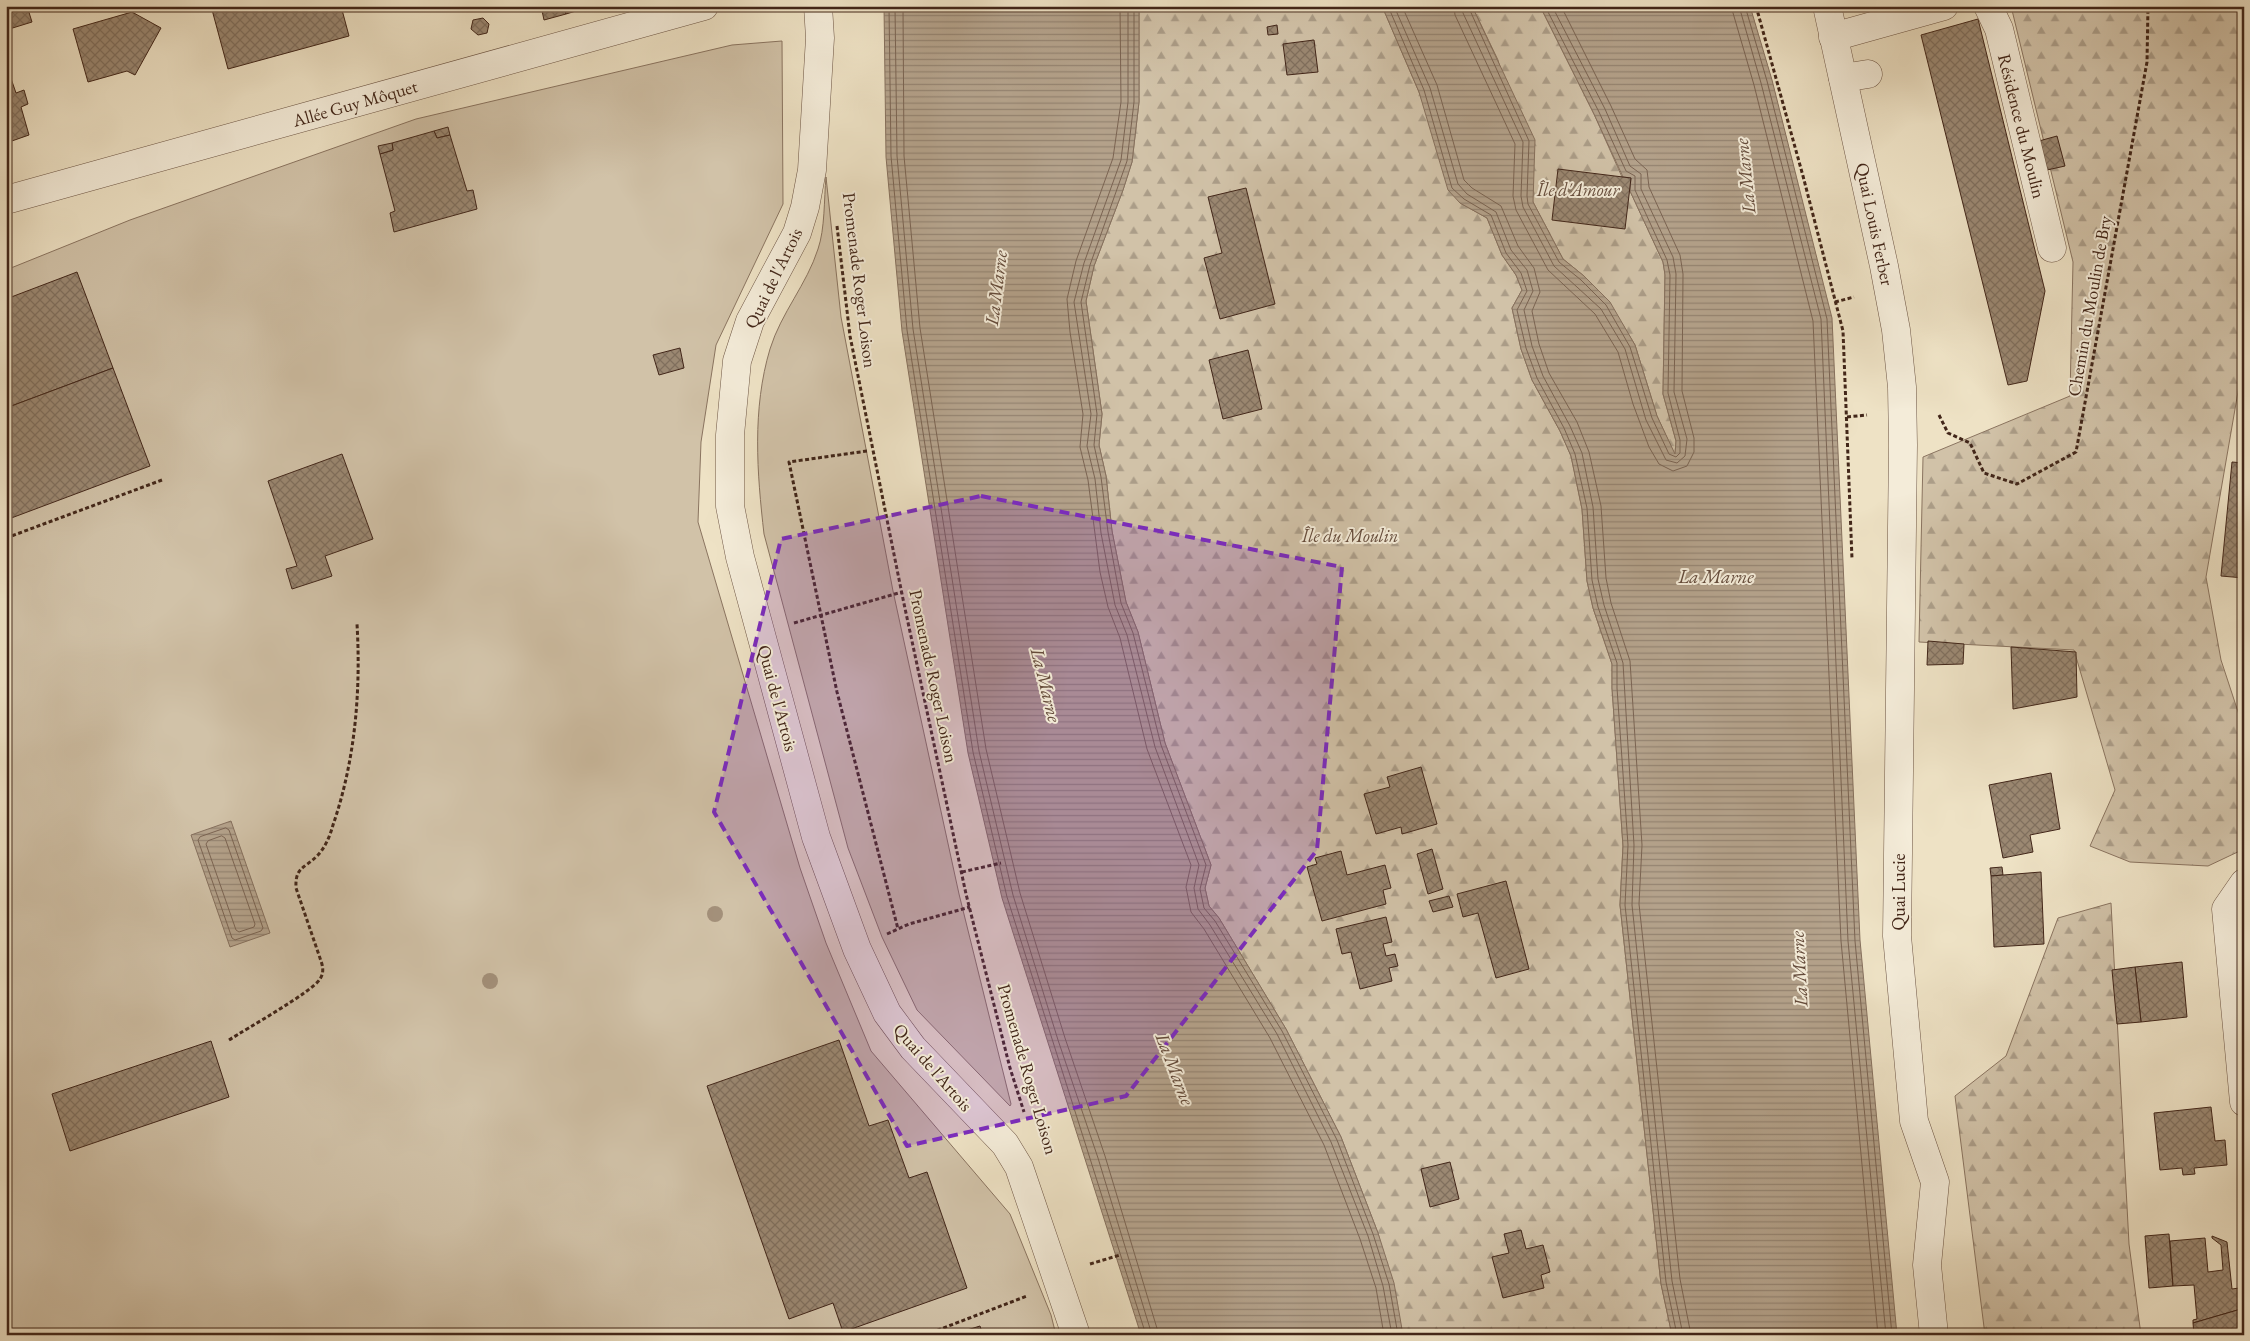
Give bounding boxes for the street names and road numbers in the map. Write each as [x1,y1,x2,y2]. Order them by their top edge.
street label: Résidence du Moulin [1993,51,2051,201]
street label: Allée Guy Môquet [289,74,420,132]
street label: Quai Louis Ferber [1851,160,1899,288]
street label: Promenade Roger Loison [838,191,882,370]
street label: Chemin du Moulin de Bry [2062,214,2116,398]
street label: Quai de l'Artois [739,224,807,332]
street label: Promenade Roger Loison [904,587,964,765]
street label: Quai de l'Artois [753,642,803,754]
street label: Quai Lucie [1887,853,1910,931]
street label: Promenade Roger Loison [993,981,1064,1158]
street label: Quai de l'Artois [888,1018,978,1116]

